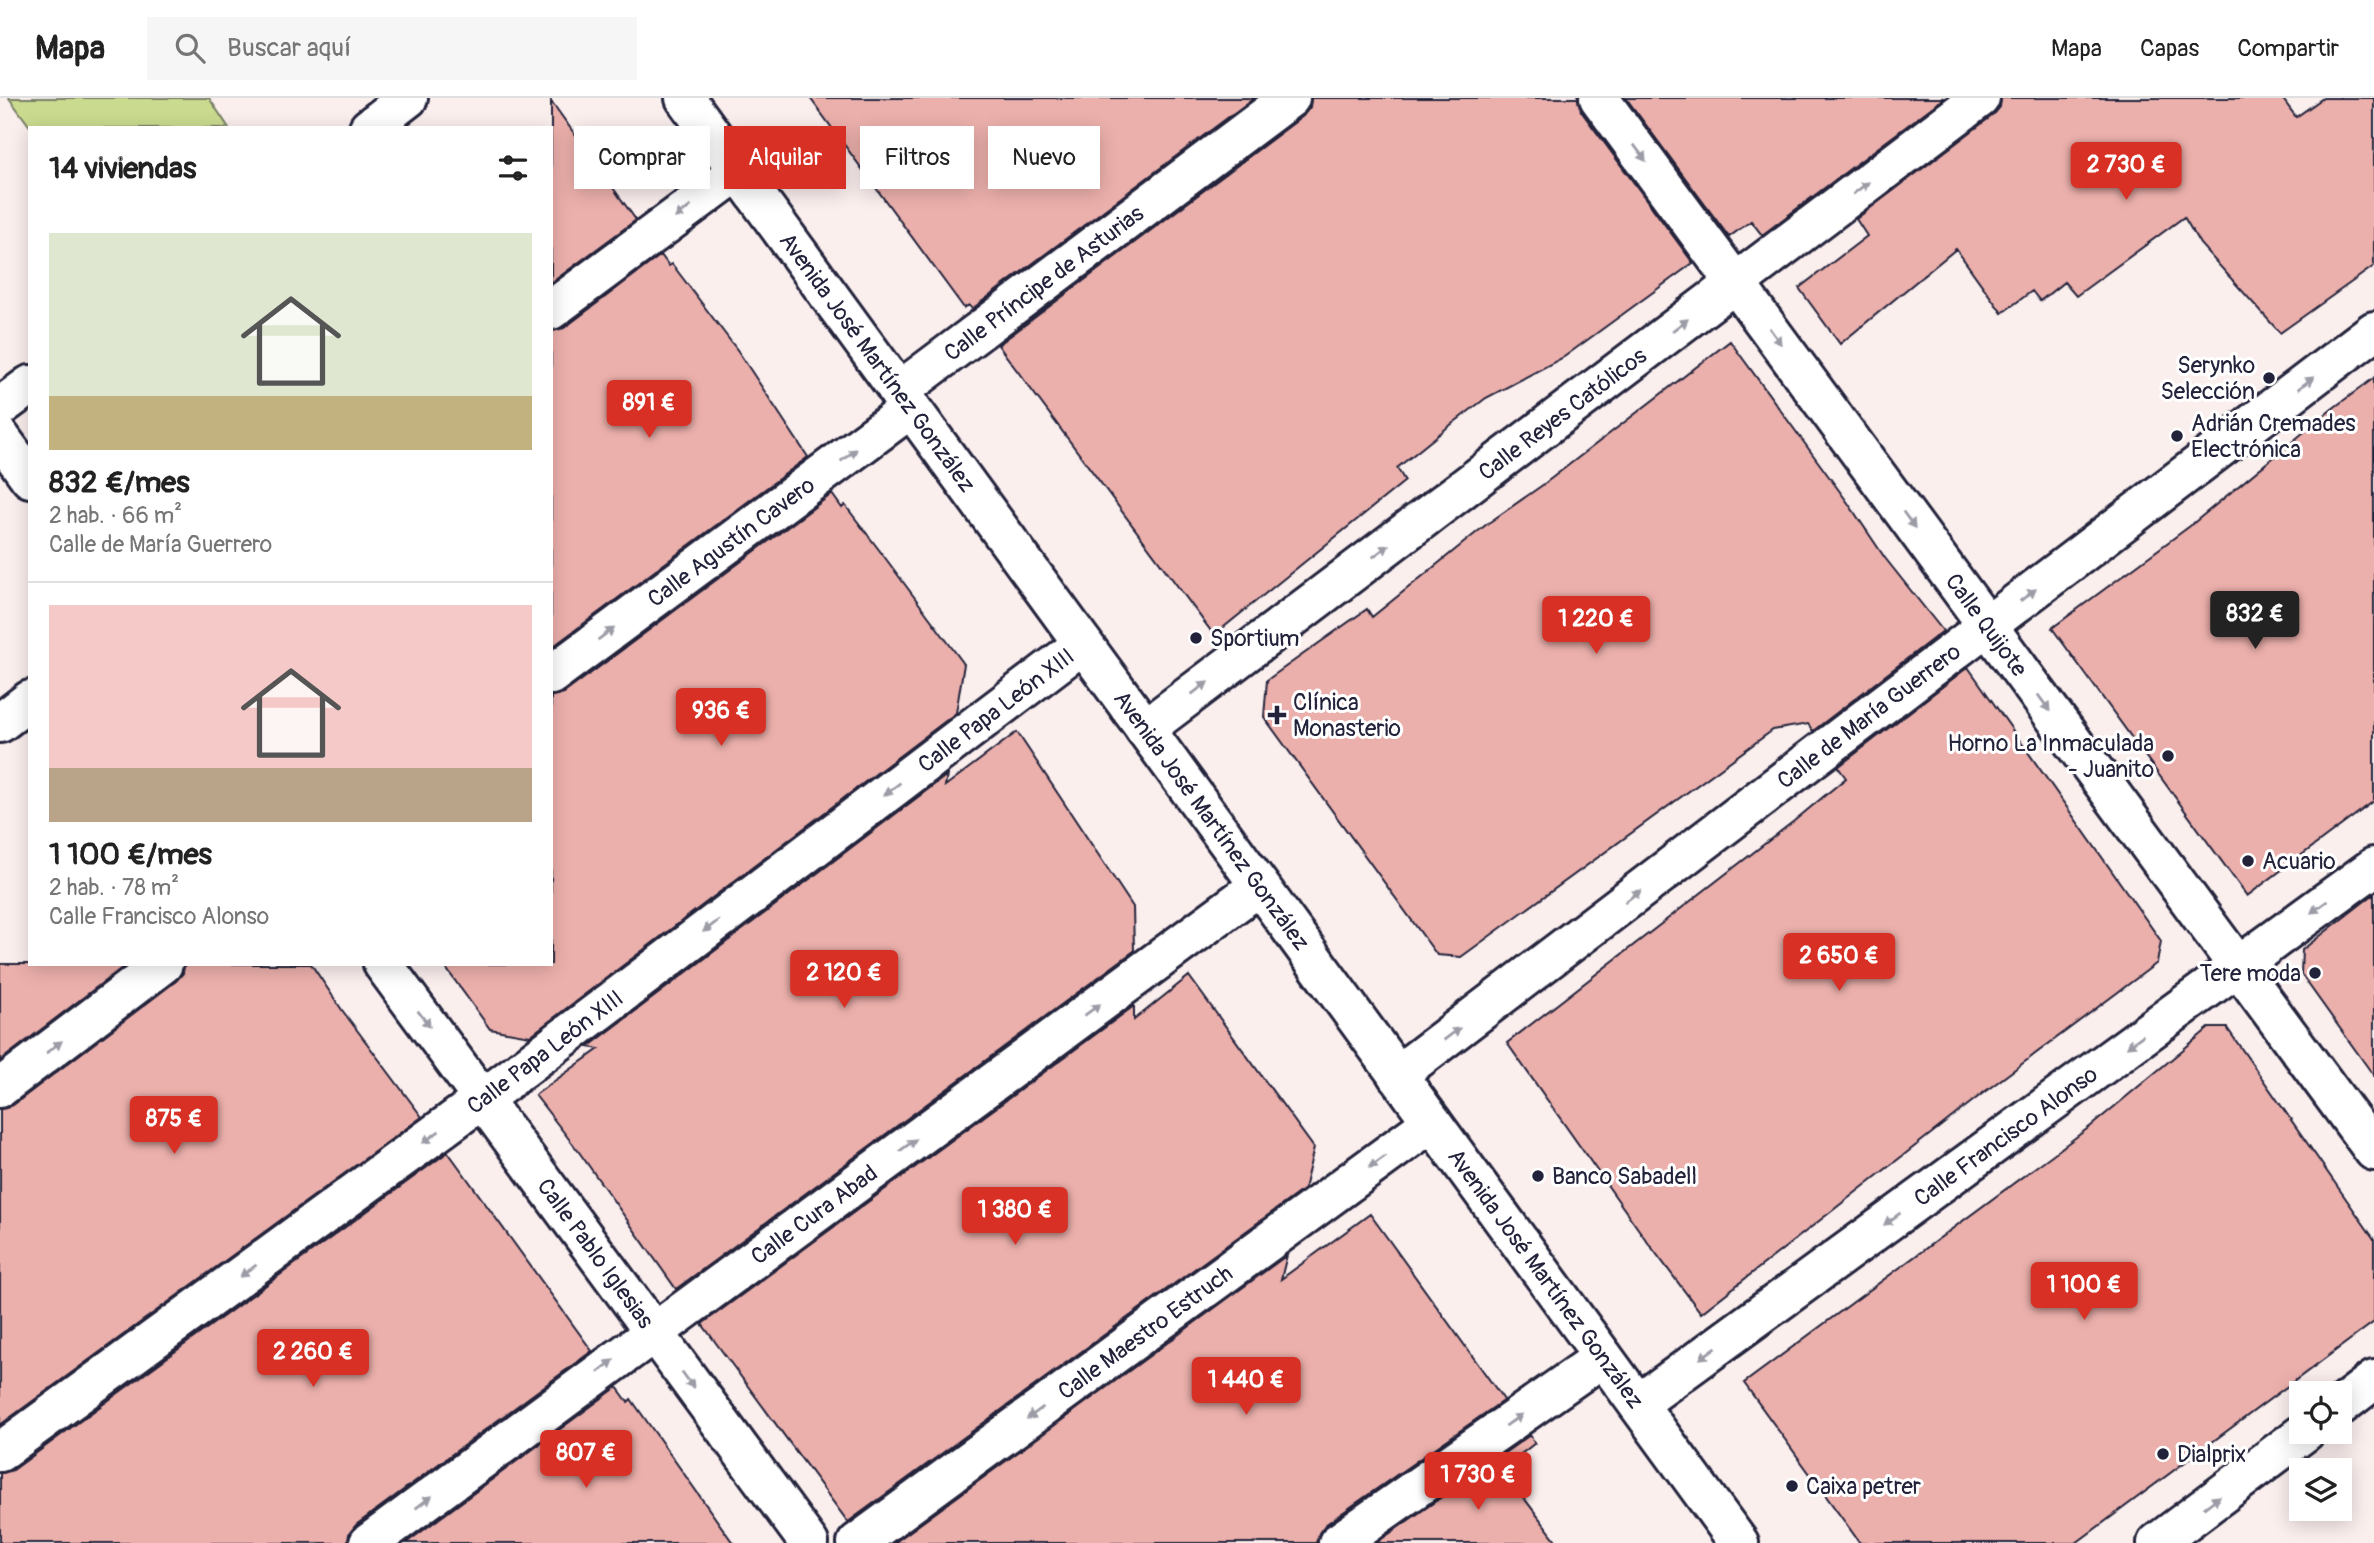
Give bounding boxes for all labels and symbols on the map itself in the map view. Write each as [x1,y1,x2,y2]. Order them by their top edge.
pin: 2 730 € [2061,142,2191,202]
one-way arrow [1632,144,1646,162]
one-way arrow [1852,181,1871,195]
street label: Calle Príncipe de Asturias [938,199,1150,368]
one-way arrow [674,204,692,218]
street label: Avenida José Martínez González [773,227,982,498]
one-way arrow [1671,319,1689,333]
one-way arrow [1767,327,1781,345]
street label: Calle Reyes Católicos [1473,341,1652,487]
place label: Serynko Selección [2160,351,2255,406]
marker: Serynko Selección [2261,370,2277,386]
one-way arrow [2297,375,2315,390]
pin: 891 € [600,380,698,440]
place label: Adrián Cremades Electrónica [2191,409,2356,464]
marker: Adrián Cremades Electrónica [2169,428,2185,444]
one-way arrow [839,448,857,463]
street label: Calle Agustín Cavero [642,470,821,614]
one-way arrow [1902,510,1917,528]
one-way arrow [1372,544,1390,559]
street label: Calle Quijote [1939,568,2034,683]
one-way arrow [2019,588,2037,602]
pin: 832 € [2206,592,2304,651]
pin: 1 220 € [1531,596,1661,656]
place label: Sportium [1210,624,1300,653]
one-way arrow [597,627,615,641]
marker: Sportium [1188,630,1204,646]
street label: Calle de María Guerrero [1771,637,1967,795]
street label: Calle Papa León XIII [912,642,1080,779]
one-way arrow [1191,682,1209,696]
street label: Avenida José Martínez González [1107,685,1316,956]
pin: 936 € [672,688,770,748]
place label: Clínica Monasterio [1293,688,1401,743]
one-way arrow [2037,694,2051,712]
marker: Clínica Monasterio [1267,705,1287,725]
place label: Horno La Inmaculada - Juanito [1947,729,2154,784]
marker: Horno La Inmaculada - Juanito [2160,748,2176,764]
one-way arrow [883,781,901,795]
place label: Acuario [2262,847,2336,876]
marker: Acuario [2240,853,2256,869]
one-way arrow [1623,889,1641,904]
one-way arrow [2310,900,2328,914]
one-way arrow [702,919,720,933]
pin: 2 650 € [1774,934,1904,993]
pin: 2 120 € [779,950,909,1010]
place label: Tere moda [2199,959,2301,988]
marker: Tere moda [2307,965,2323,981]
street label: Calle Papa León XIII [461,984,629,1121]
one-way arrow [1083,1004,1101,1018]
one-way arrow [417,1010,431,1028]
one-way arrow [1442,1026,1460,1041]
one-way arrow [2126,1034,2144,1048]
one-way arrow [45,1039,63,1054]
street label: Calle Francisco Alonso [1908,1060,2103,1213]
pin: 875 € [125,1096,223,1156]
one-way arrow [422,1129,440,1143]
one-way arrow [899,1138,917,1152]
street label: Avenida José Martínez González [1441,1143,1650,1414]
one-way arrow [1368,1155,1386,1169]
street label: Calle Cura Abad [745,1159,883,1271]
place label: Banco Sabadell [1552,1162,1697,1191]
marker: Banco Sabadell [1530,1168,1546,1184]
street label: Calle Pablo Iglesias [531,1173,660,1334]
pin: 1 380 € [950,1188,1080,1247]
one-way arrow [1883,1212,1901,1226]
street label: Calle Maestro Estruch [1052,1259,1238,1406]
pin: 1 100 € [2019,1262,2149,1322]
one-way arrow [239,1264,257,1278]
pin: 2 260 € [248,1330,378,1389]
one-way arrow [1699,1346,1717,1360]
pin: 1 440 € [1181,1358,1311,1417]
one-way arrow [597,1359,615,1374]
one-way arrow [681,1371,696,1389]
one-way arrow [1026,1405,1044,1419]
one-way arrow [1505,1413,1523,1427]
pin: 807 € [537,1430,635,1490]
place label: Dialprix [2177,1440,2246,1469]
marker: Dialprix [2155,1446,2171,1462]
pin: 1 730 € [1413,1452,1543,1512]
place label: Caixa petrer [1806,1472,1921,1501]
marker: Caixa petrer [1784,1478,1800,1494]
one-way arrow [2203,1495,2221,1509]
one-way arrow [415,1496,433,1510]

